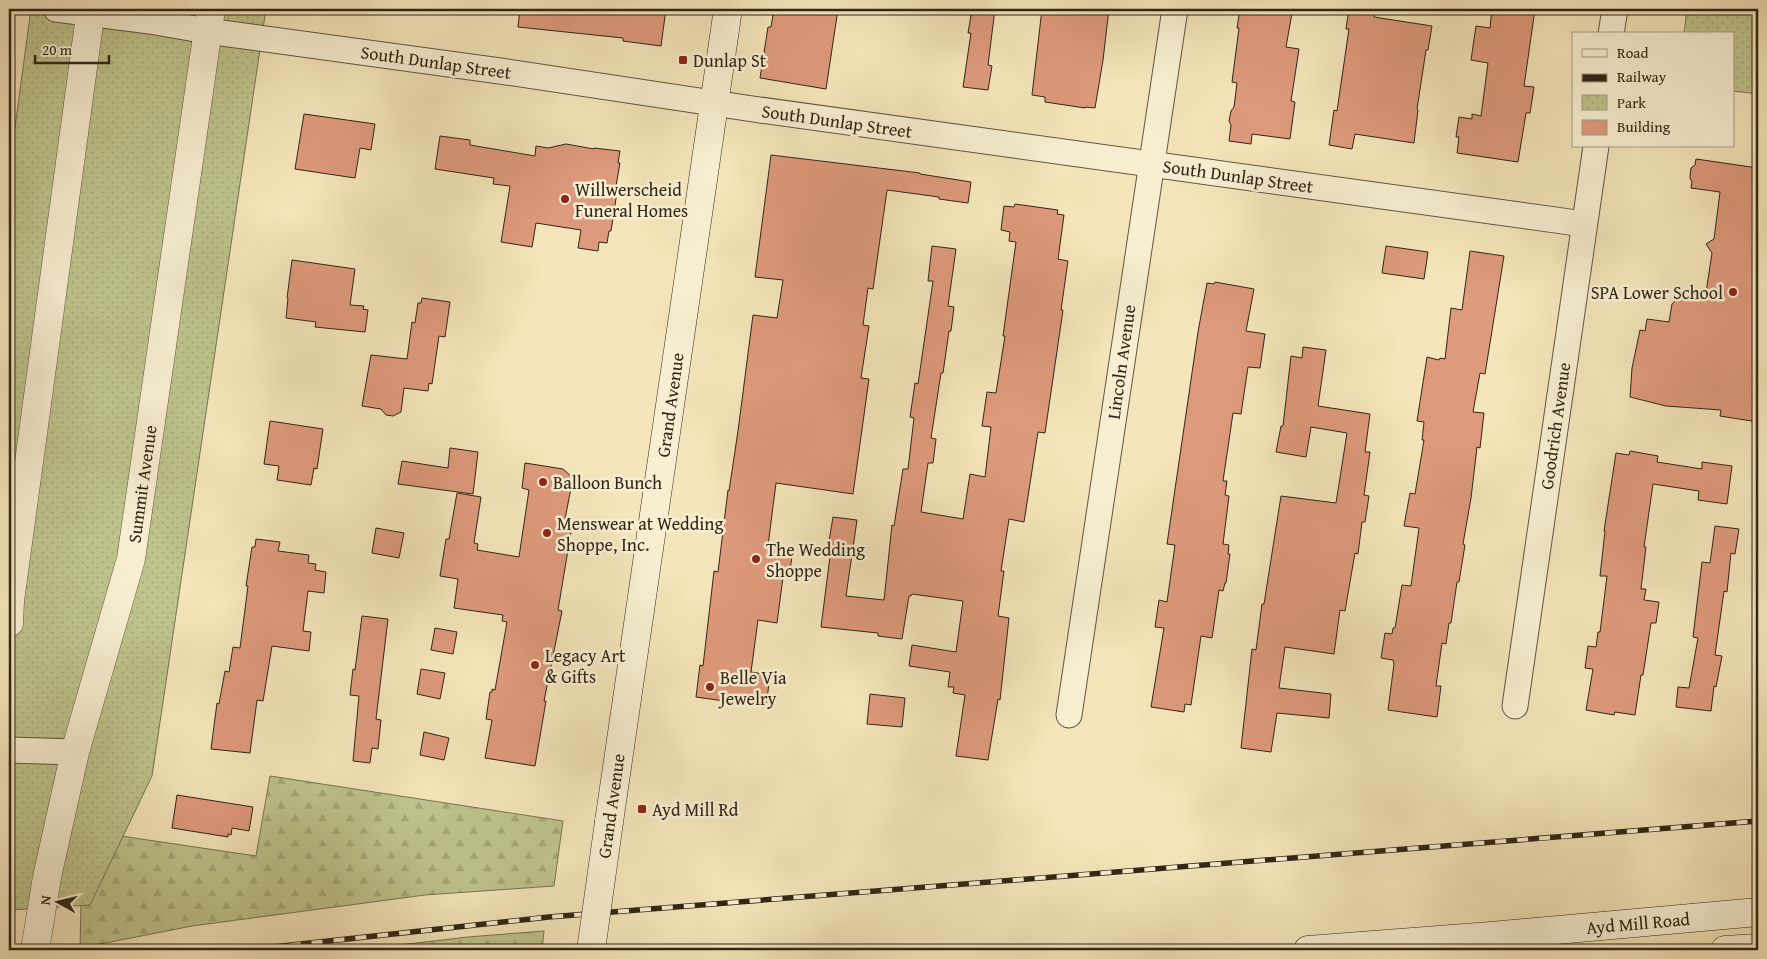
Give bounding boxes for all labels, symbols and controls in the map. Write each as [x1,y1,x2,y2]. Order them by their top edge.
scale bar [35,32,109,64]
legend [1572,32,1734,148]
street label: South Dunlap Street [359,38,514,86]
text: 20 m [42,39,73,60]
text: Road [1617,42,1648,63]
place label: Dunlap St [693,47,767,74]
marker: Dunlap St [677,54,689,66]
text: Railway [1617,66,1667,87]
text: Park [1617,92,1646,113]
street label: South Dunlap Street [760,97,915,145]
text: Building [1617,116,1671,137]
street label: South Dunlap Street [1161,152,1316,200]
place label: Willwerscheid Funeral Homes [575,176,688,224]
marker: Willwerscheid Funeral Homes [559,193,571,205]
place label: SPA Lower School [1591,279,1723,306]
marker: SPA Lower School [1727,286,1739,298]
street label: Lincoln Avenue [1100,303,1142,421]
street label: Grand Avenue [649,351,691,459]
street label: Goodrich Avenue [1533,361,1577,491]
street label: Summit Avenue [120,423,164,545]
place label: Balloon Bunch [553,469,662,496]
marker: Balloon Bunch [537,476,549,488]
place label: Menswear at Wedding Shoppe, Inc. [557,510,723,558]
marker: Menswear at Wedding Shoppe, Inc. [541,527,553,539]
place label: The Wedding Shoppe [766,536,865,584]
marker: The Wedding Shoppe [750,553,762,565]
place label: Legacy Art & Gifts [545,642,626,690]
marker: Legacy Art & Gifts [529,659,541,671]
place label: Belle Via Jewelry [718,664,787,712]
marker: Belle Via Jewelry [704,681,716,693]
street label: Grand Avenue [590,752,632,860]
place label: Ayd Mill Rd [652,796,739,823]
marker: Ayd Mill Rd [636,803,648,815]
north arrow [32,876,82,926]
text: N [35,894,56,906]
street label: Ayd Mill Road [1585,905,1691,941]

